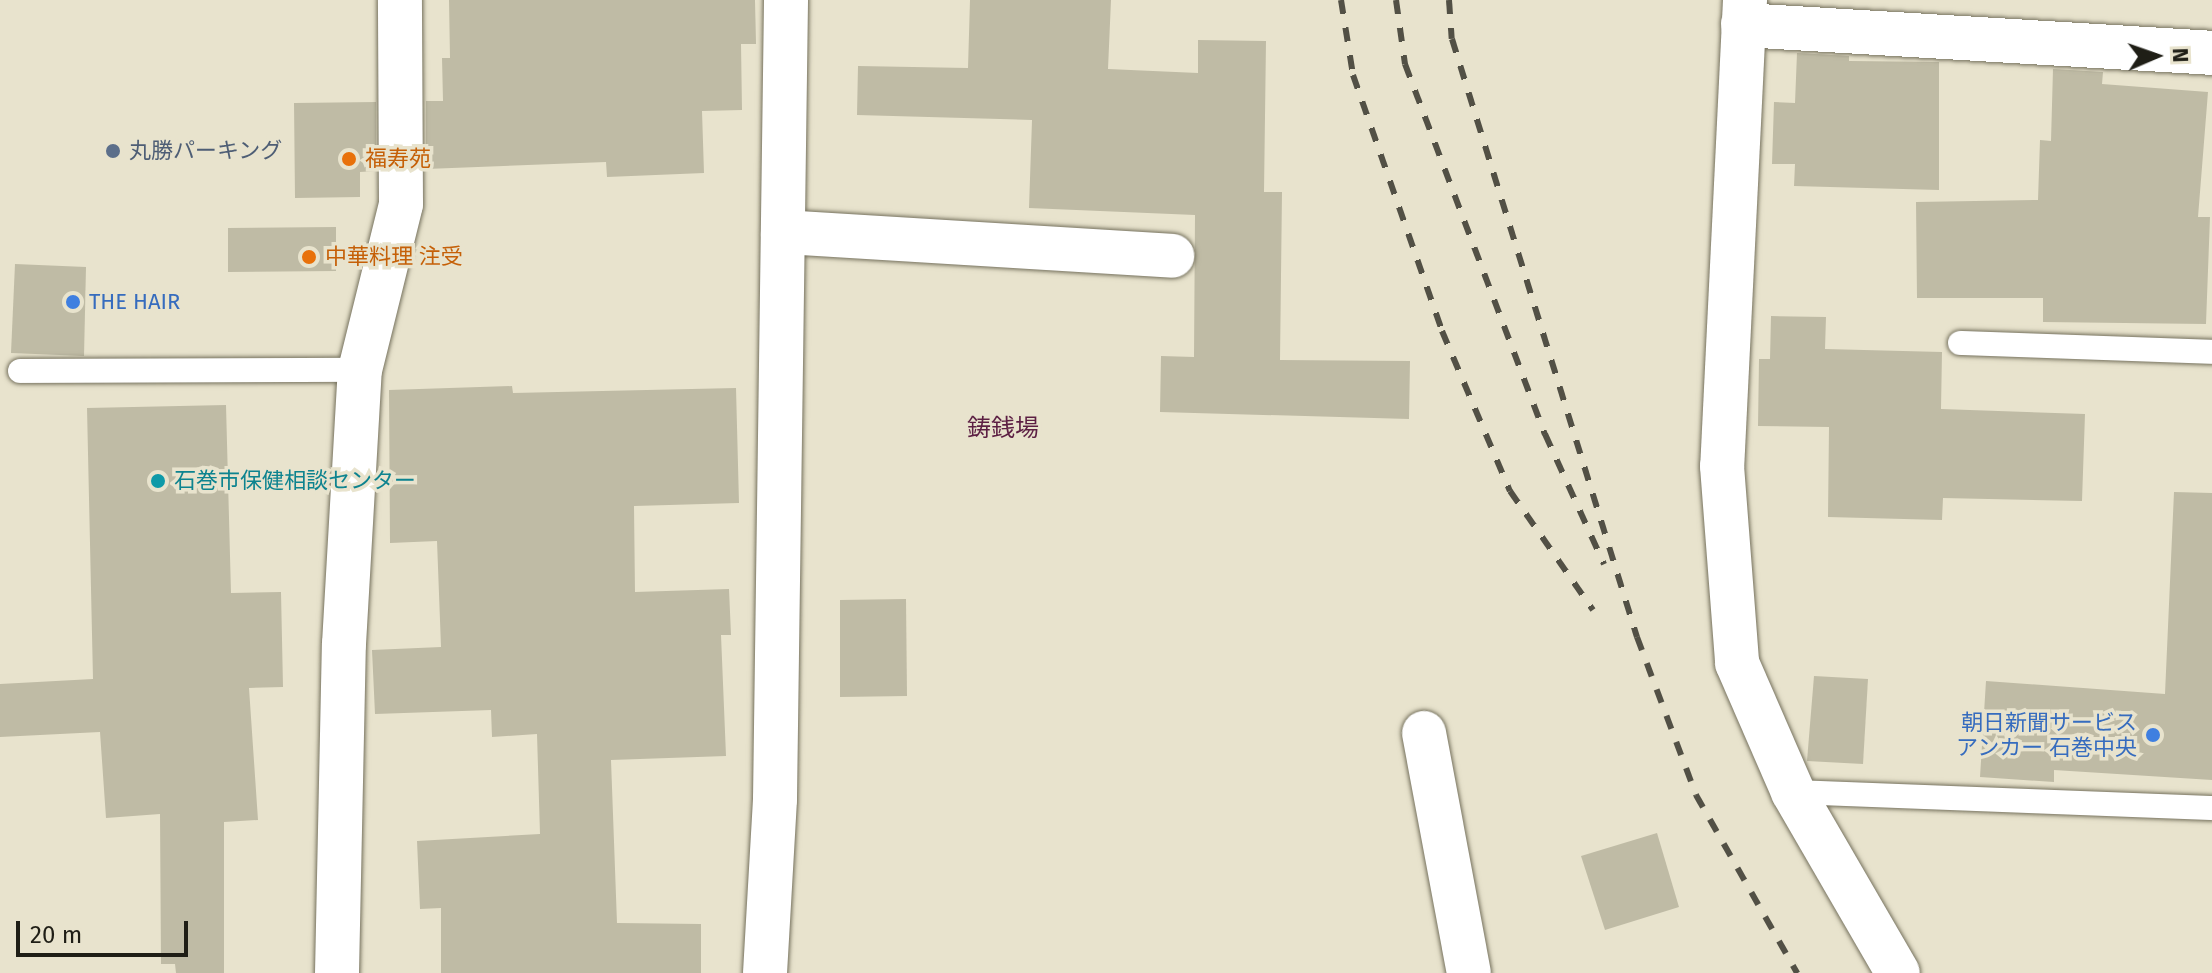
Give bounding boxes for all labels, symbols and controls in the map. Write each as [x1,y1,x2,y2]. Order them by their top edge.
north arrow [2116,16,2196,96]
text: N [2167,47,2194,63]
place label: 丸勝パーキング [129,138,283,164]
marker: 丸勝パーキング [104,142,122,160]
place label: 福寿苑 [365,146,431,172]
marker: 福寿苑 [340,150,358,168]
place label: 中華料理 注受 [325,244,463,270]
marker: 中華料理 注受 [300,248,318,266]
place label: THE HAIR [89,289,180,315]
marker: THE HAIR [64,293,82,311]
district label: 鋳銭場 [967,415,1039,443]
place label: 石巻市保健相談センター [174,468,416,494]
marker: 石巻市保健相談センター [149,472,167,490]
place label: 朝日新聞サービス アンカー 石巻中央 [1955,709,2137,760]
marker: 朝日新聞サービス アンカー 石巻中央 [2144,726,2162,744]
scale bar [20,905,192,955]
text: 20 m [30,921,82,949]

